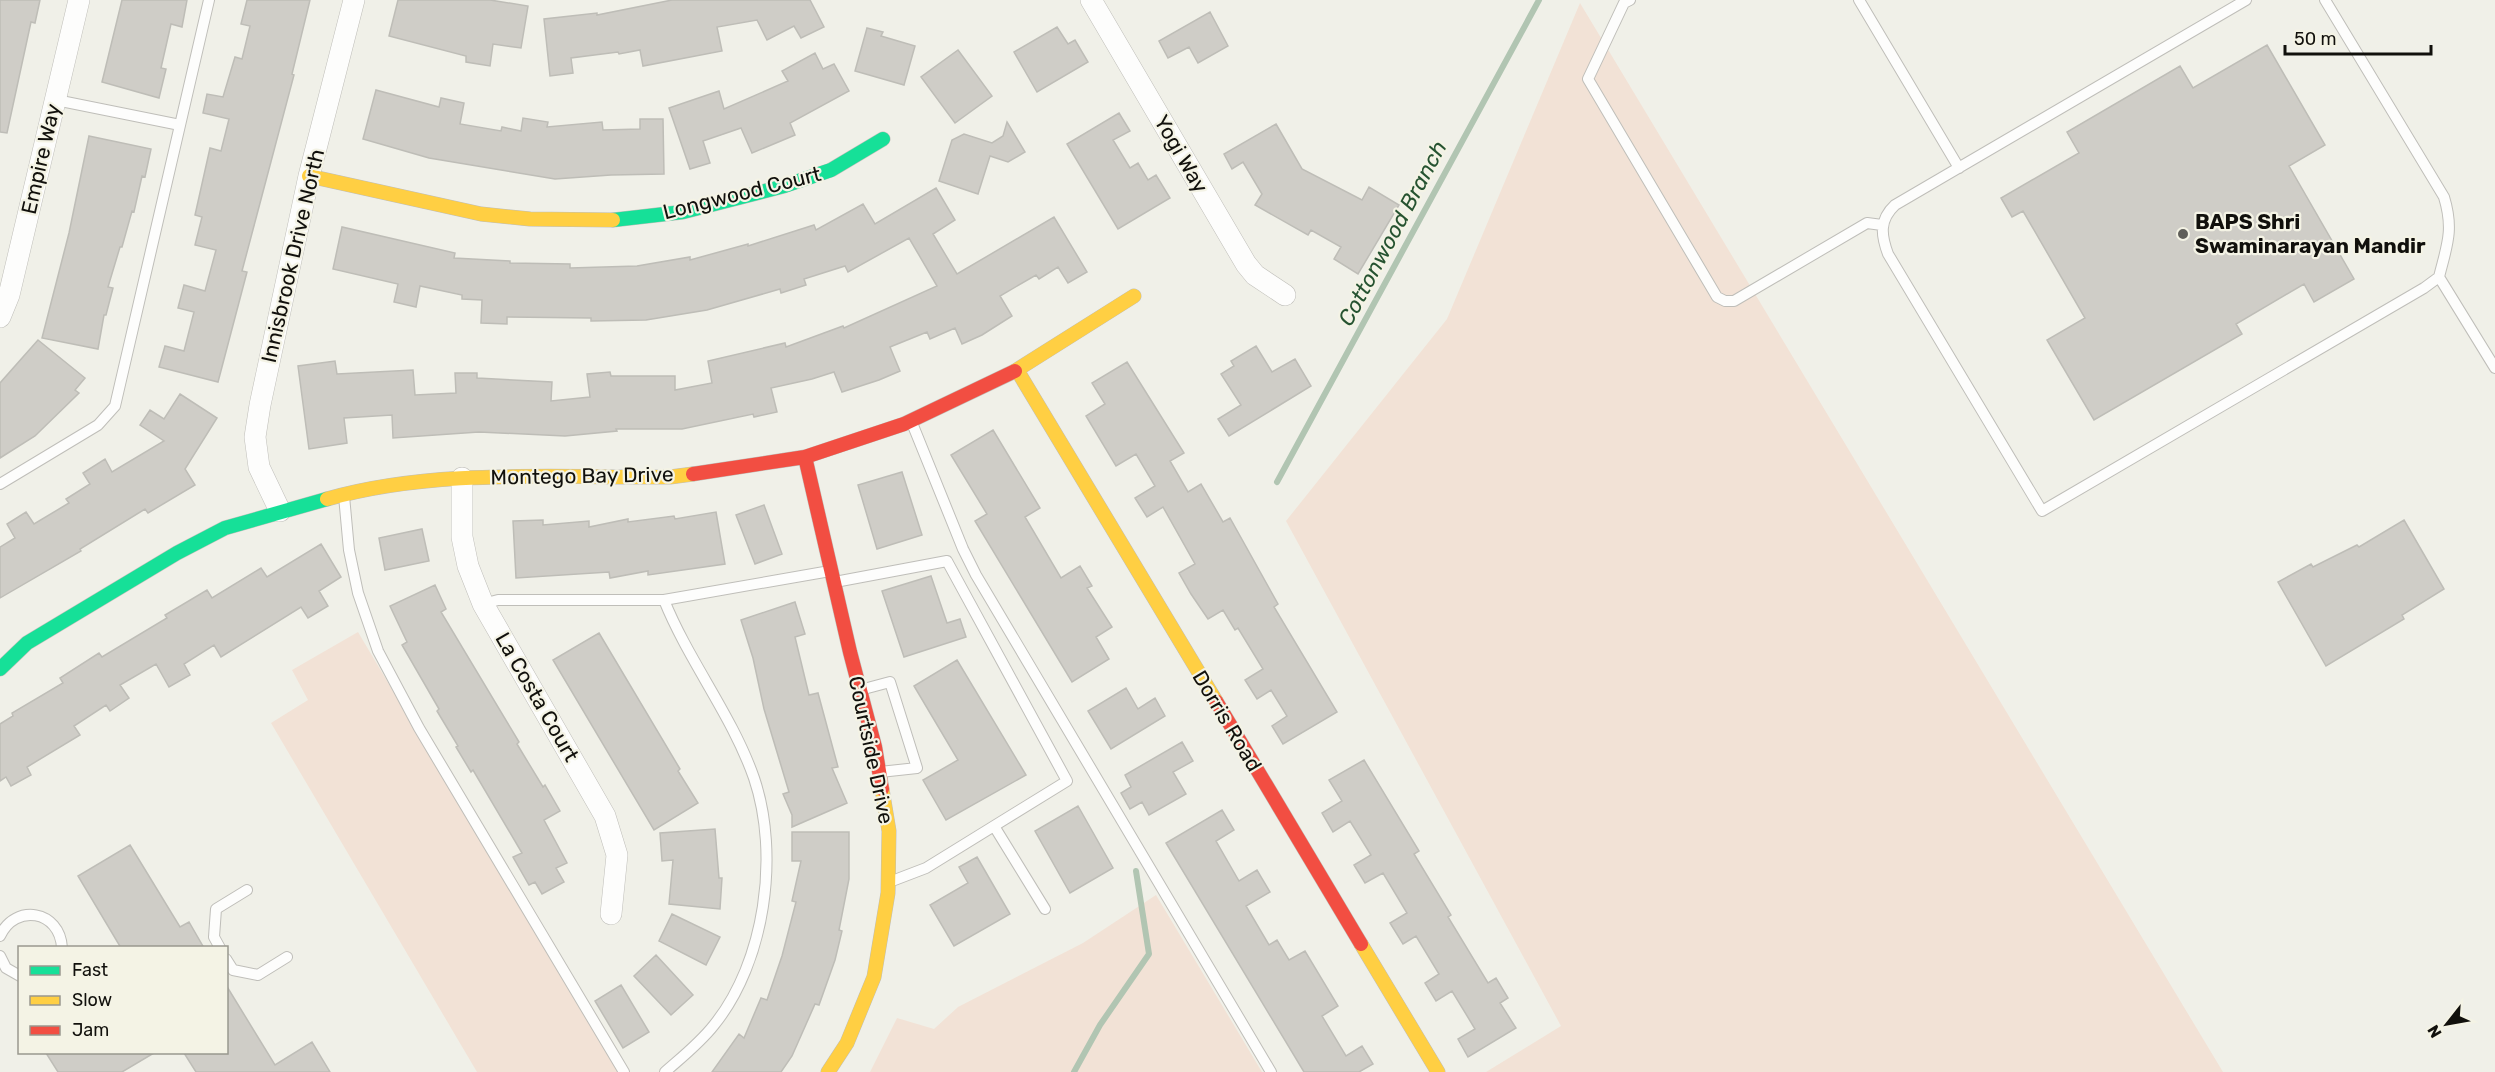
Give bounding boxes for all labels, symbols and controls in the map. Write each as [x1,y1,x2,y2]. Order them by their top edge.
scale bar [2285,18,2430,56]
text: 50 m [2294,28,2337,50]
street label: Empire Way [16,101,65,217]
street label: Yogi Way [1149,110,1214,197]
water label: Cottonwood Branch [1332,136,1453,330]
street label: Innisbrook Drive North [256,147,329,365]
street label: Longwood Court [660,161,824,224]
place label: BAPS Shri Swaminarayan Mandir [2195,209,2426,258]
marker: BAPS Shri Swaminarayan Mandir [2176,227,2190,241]
street label: Montego Bay Drive [490,461,674,490]
street label: La Costa Court [490,628,585,766]
street label: Dorris Road [1188,666,1267,776]
street label: Courtside Drive [844,674,899,826]
legend [18,946,228,1054]
text: Fast [72,959,108,981]
text: Slow [72,989,112,1011]
north arrow [2417,994,2477,1054]
text: Jam [72,1019,109,1041]
text: N [2423,1022,2446,1041]

